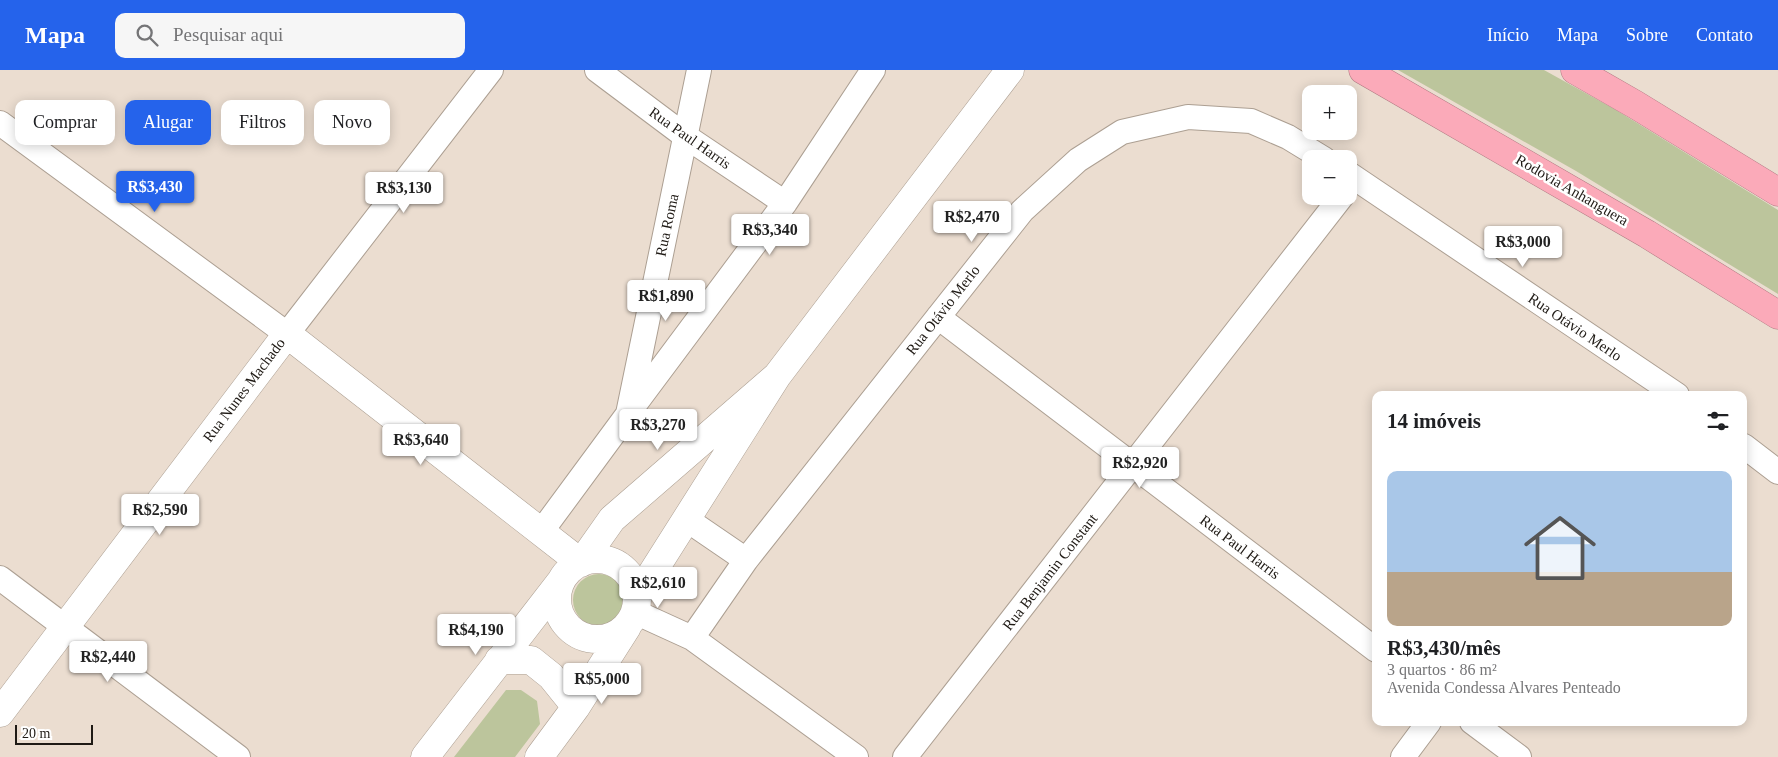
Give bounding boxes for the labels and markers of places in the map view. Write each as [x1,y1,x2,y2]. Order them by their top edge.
pin: R$3,430 [109,170,201,213]
pin: R$3,130 [358,172,450,214]
pin: R$2,470 [926,200,1018,243]
pin: R$3,340 [724,214,816,256]
pin: R$3,000 [1477,226,1569,268]
pin: R$1,890 [620,280,712,322]
pin: R$3,270 [612,408,704,451]
pin: R$3,640 [375,424,467,466]
pin: R$2,920 [1094,446,1186,489]
pin: R$2,590 [114,494,206,536]
pin: R$2,610 [612,566,704,609]
pin: R$4,190 [430,614,522,656]
pin: R$2,440 [62,640,154,683]
pin: R$5,000 [556,662,648,705]

